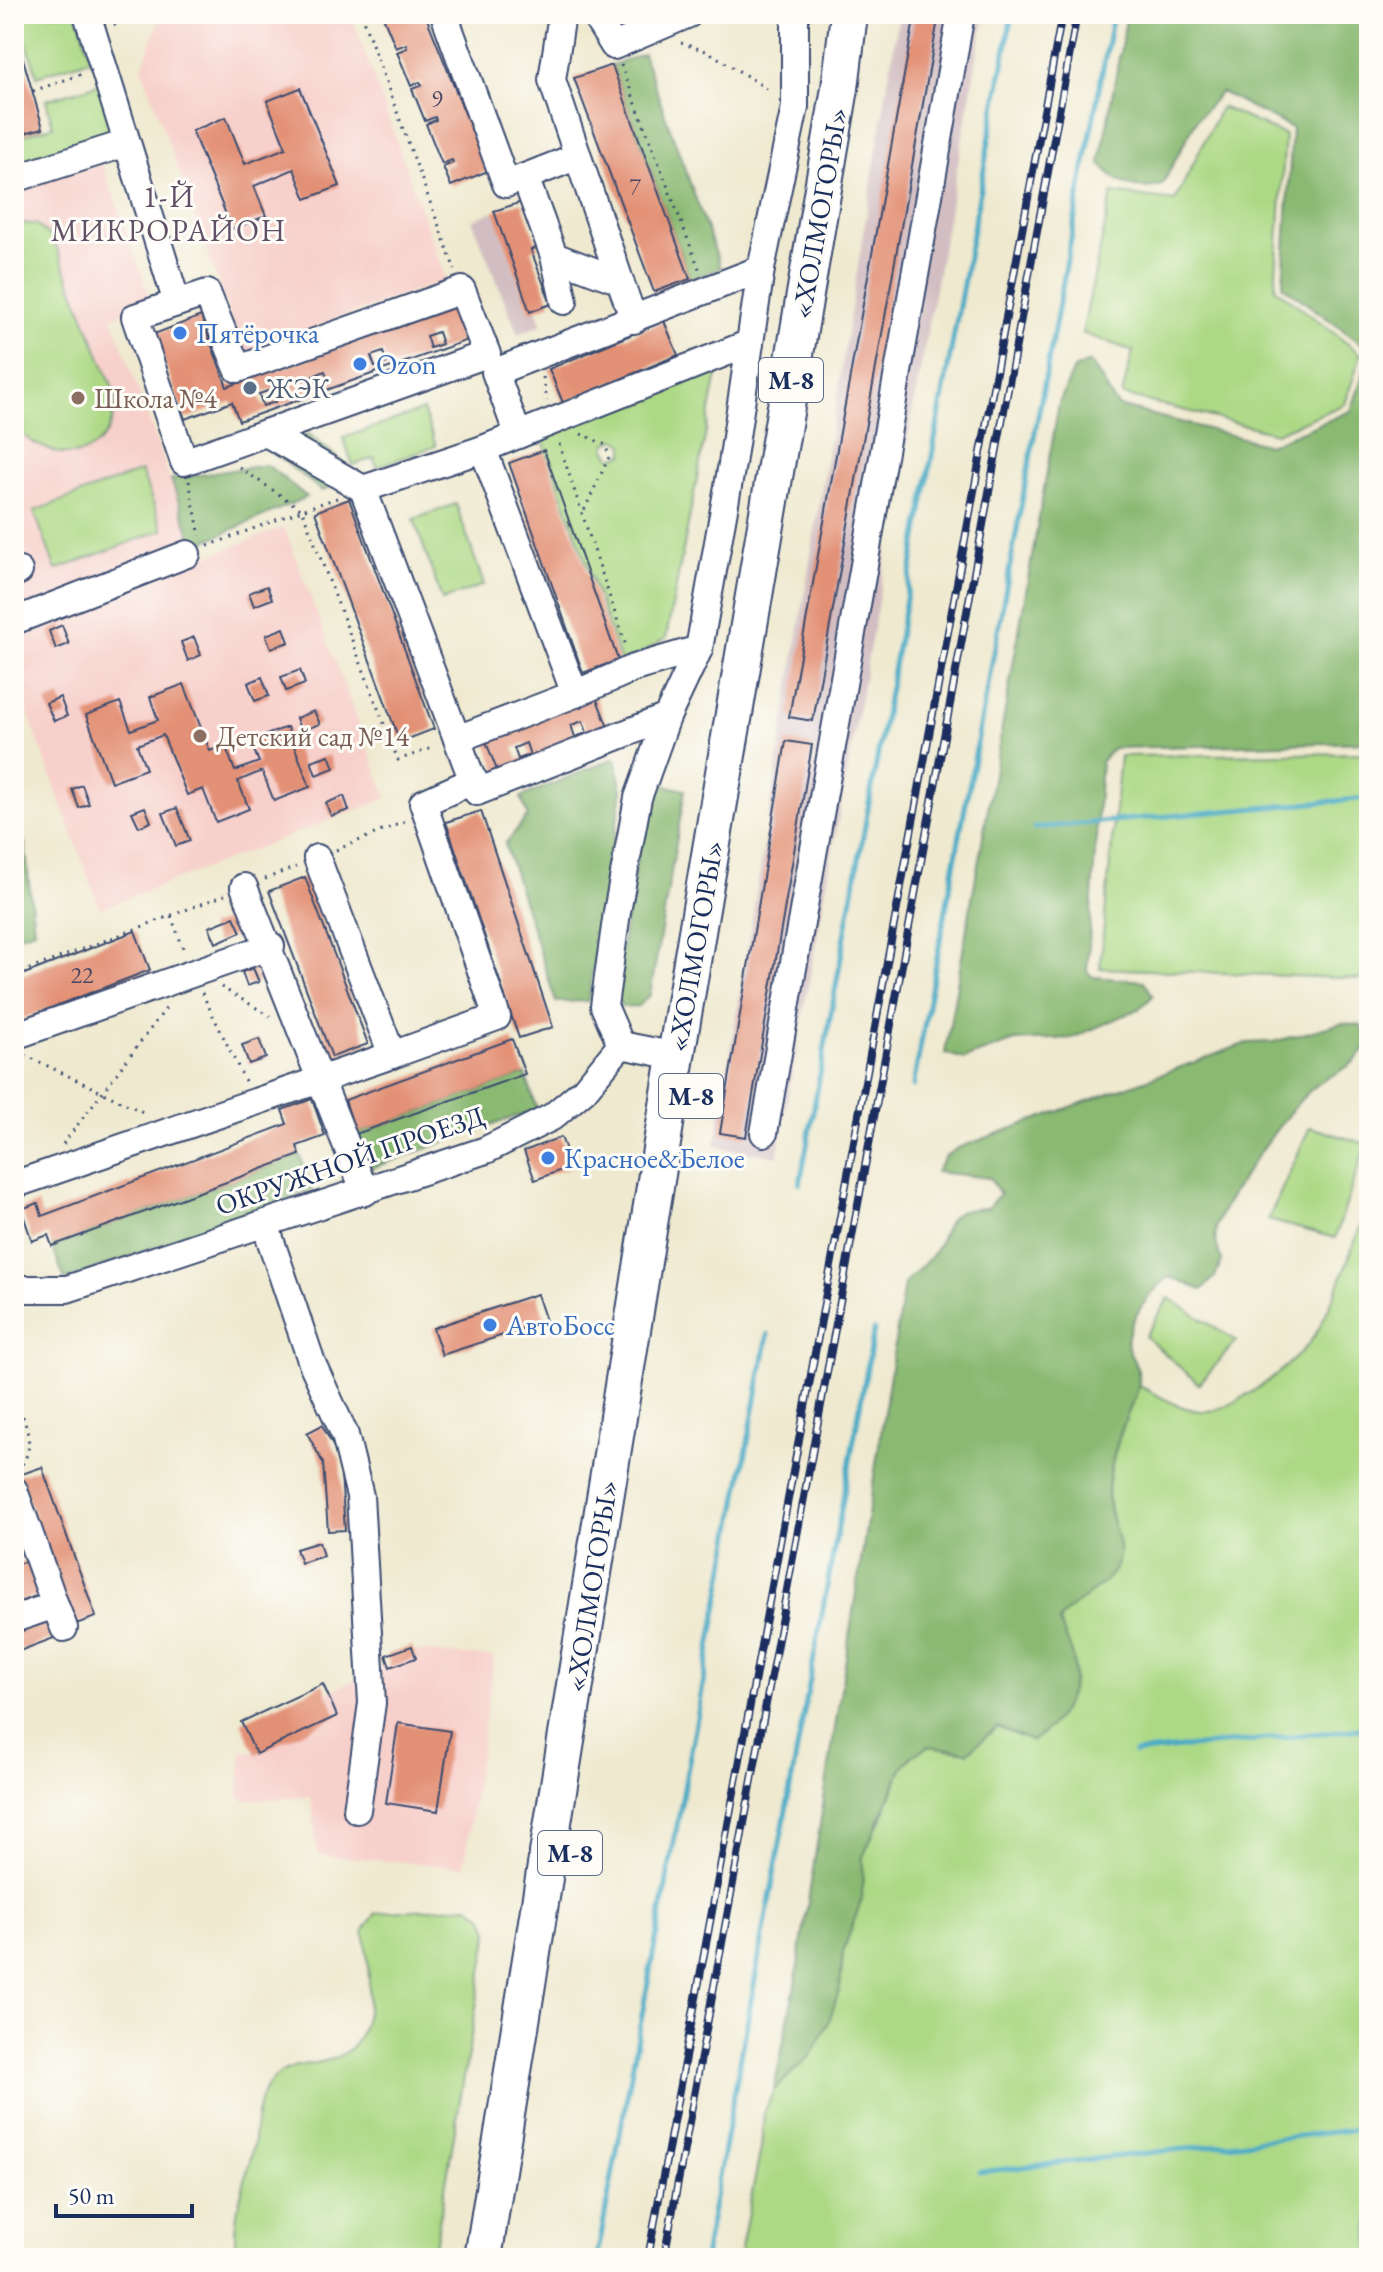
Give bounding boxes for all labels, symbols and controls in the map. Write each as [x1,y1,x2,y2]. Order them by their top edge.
house number: 9 [431,83,443,114]
street label: «ХОЛМОГОРЫ» [783,104,855,322]
house number: 7 [629,171,641,202]
district label: 1-Й МИКРОРАЙОН [51,177,287,250]
place label: Пятёрочка [196,315,320,351]
marker: Пятёрочка [171,324,189,342]
place label: Ozon [376,346,437,382]
marker: Ozon [351,355,369,373]
road number: М-8 [759,358,823,402]
place label: ЖЭК [265,370,331,406]
marker: ЖЭК [241,379,259,397]
place label: Школа №4 [94,380,217,416]
marker: Школа №4 [69,389,87,407]
place label: Детский сад №14 [216,718,410,754]
marker: Детский сад №14 [191,727,209,745]
street label: «ХОЛМОГОРЫ» [659,837,731,1055]
house number: 22 [70,959,94,990]
road number: М-8 [659,1074,723,1118]
street label: ОКРУЖНОЙ ПРОЕЗД [211,1097,489,1223]
place label: Красное&Белое [564,1140,745,1176]
marker: Красное&Белое [539,1149,557,1167]
place label: АвтоБосс [505,1307,615,1343]
marker: АвтоБосс [481,1316,499,1334]
street label: «ХОЛМОГОРЫ» [556,1477,626,1695]
road number: М-8 [538,1831,602,1875]
scale bar [56,2168,192,2218]
text: 50 m [68,2180,115,2211]

